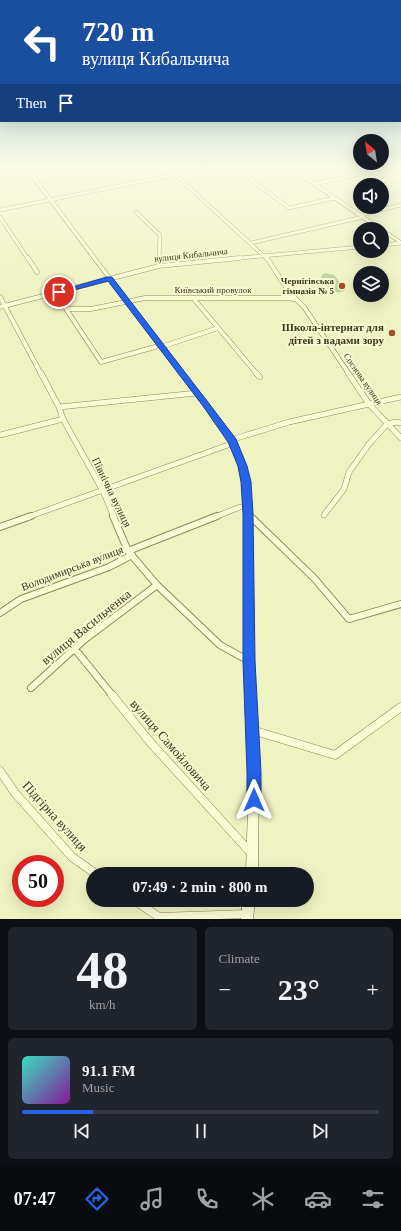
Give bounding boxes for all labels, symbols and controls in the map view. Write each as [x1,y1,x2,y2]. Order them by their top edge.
icon: left [16,16,68,68]
text: 720 m [82,16,154,47]
text: вулиця Кибальчича [82,49,230,69]
icon: arrive [55,92,77,114]
text: Then [16,95,47,111]
north arrow [353,134,389,170]
map controls [353,134,389,302]
button: sound [353,178,389,214]
button: search [353,222,389,258]
street label: вулиця Кибальчича [154,246,228,264]
button: layers [353,266,389,302]
pin [42,275,76,309]
place label: Чернігівська гімназія № 5 [281,276,334,296]
icon: arrive [48,281,70,303]
marker: Чернігівська гімназія № 5 [337,281,347,291]
street label: Київський провулок [174,285,252,295]
place label: Школа-інтернат для дітей з вадами зору [282,321,384,346]
marker: Школа-інтернат для дітей з вадами зору [387,328,397,338]
street label: Соснова вулиця [341,351,385,407]
street label: Північна вулиця [90,455,134,529]
street label: Володимирська вулиця [19,543,125,593]
street label: вулиця Васильченка [38,586,134,668]
street label: вулиця Самойловича [127,696,215,794]
street label: Підгірна вулиця [20,778,90,854]
position arrow [233,779,275,821]
speed limit sign: 50 [12,855,64,907]
text: 07:49 · 2 min · 800 m [133,879,268,895]
text: 48 [76,942,128,999]
text: Climate [219,951,260,966]
text: 23° [278,973,320,1006]
text: − [219,977,231,1002]
text: + [367,977,379,1002]
text: km/h [89,997,116,1012]
text: 91.1 FM [82,1063,135,1079]
text: Music [82,1080,115,1095]
icon: previous [71,1120,93,1142]
icon: pause [190,1120,212,1142]
icon: next [309,1120,331,1142]
icon: directions [83,1185,111,1213]
icon: music [138,1185,166,1213]
icon: phone [193,1185,221,1213]
icon: climate [249,1185,277,1213]
icon: car [304,1185,332,1213]
icon: filters [359,1185,387,1213]
text: 07:47 [14,1189,56,1209]

